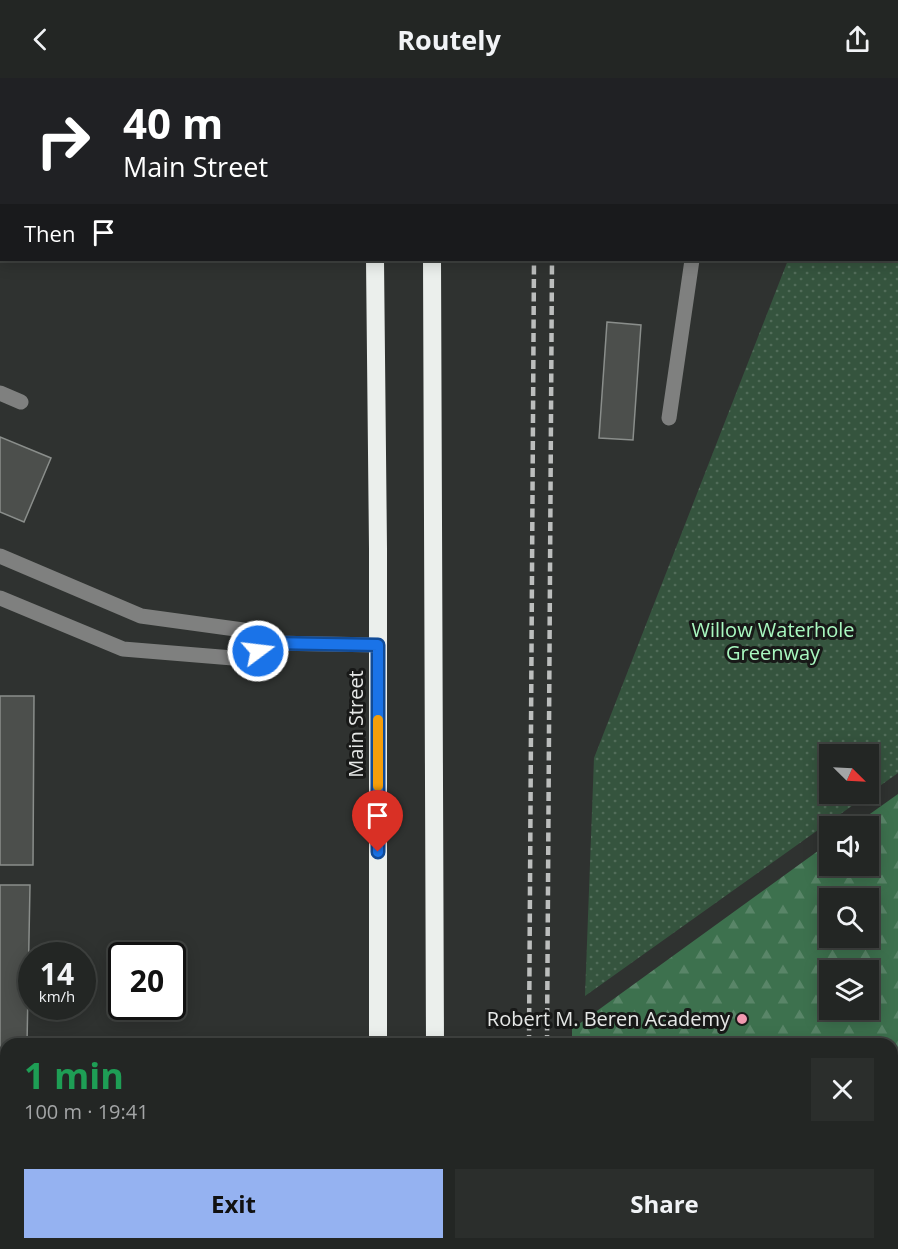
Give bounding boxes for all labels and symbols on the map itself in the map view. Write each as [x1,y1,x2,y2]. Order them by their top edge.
park label: Willow Waterhole Greenway [691,616,855,666]
position arrow [226,619,290,683]
street label: Main Street [342,670,369,778]
north arrow [819,744,879,804]
pin [352,790,403,852]
speed limit sign: 20 [108,942,186,1020]
place label: Robert M. Beren Academy [487,1005,731,1032]
marker: Robert M. Beren Academy [735,1012,749,1026]

